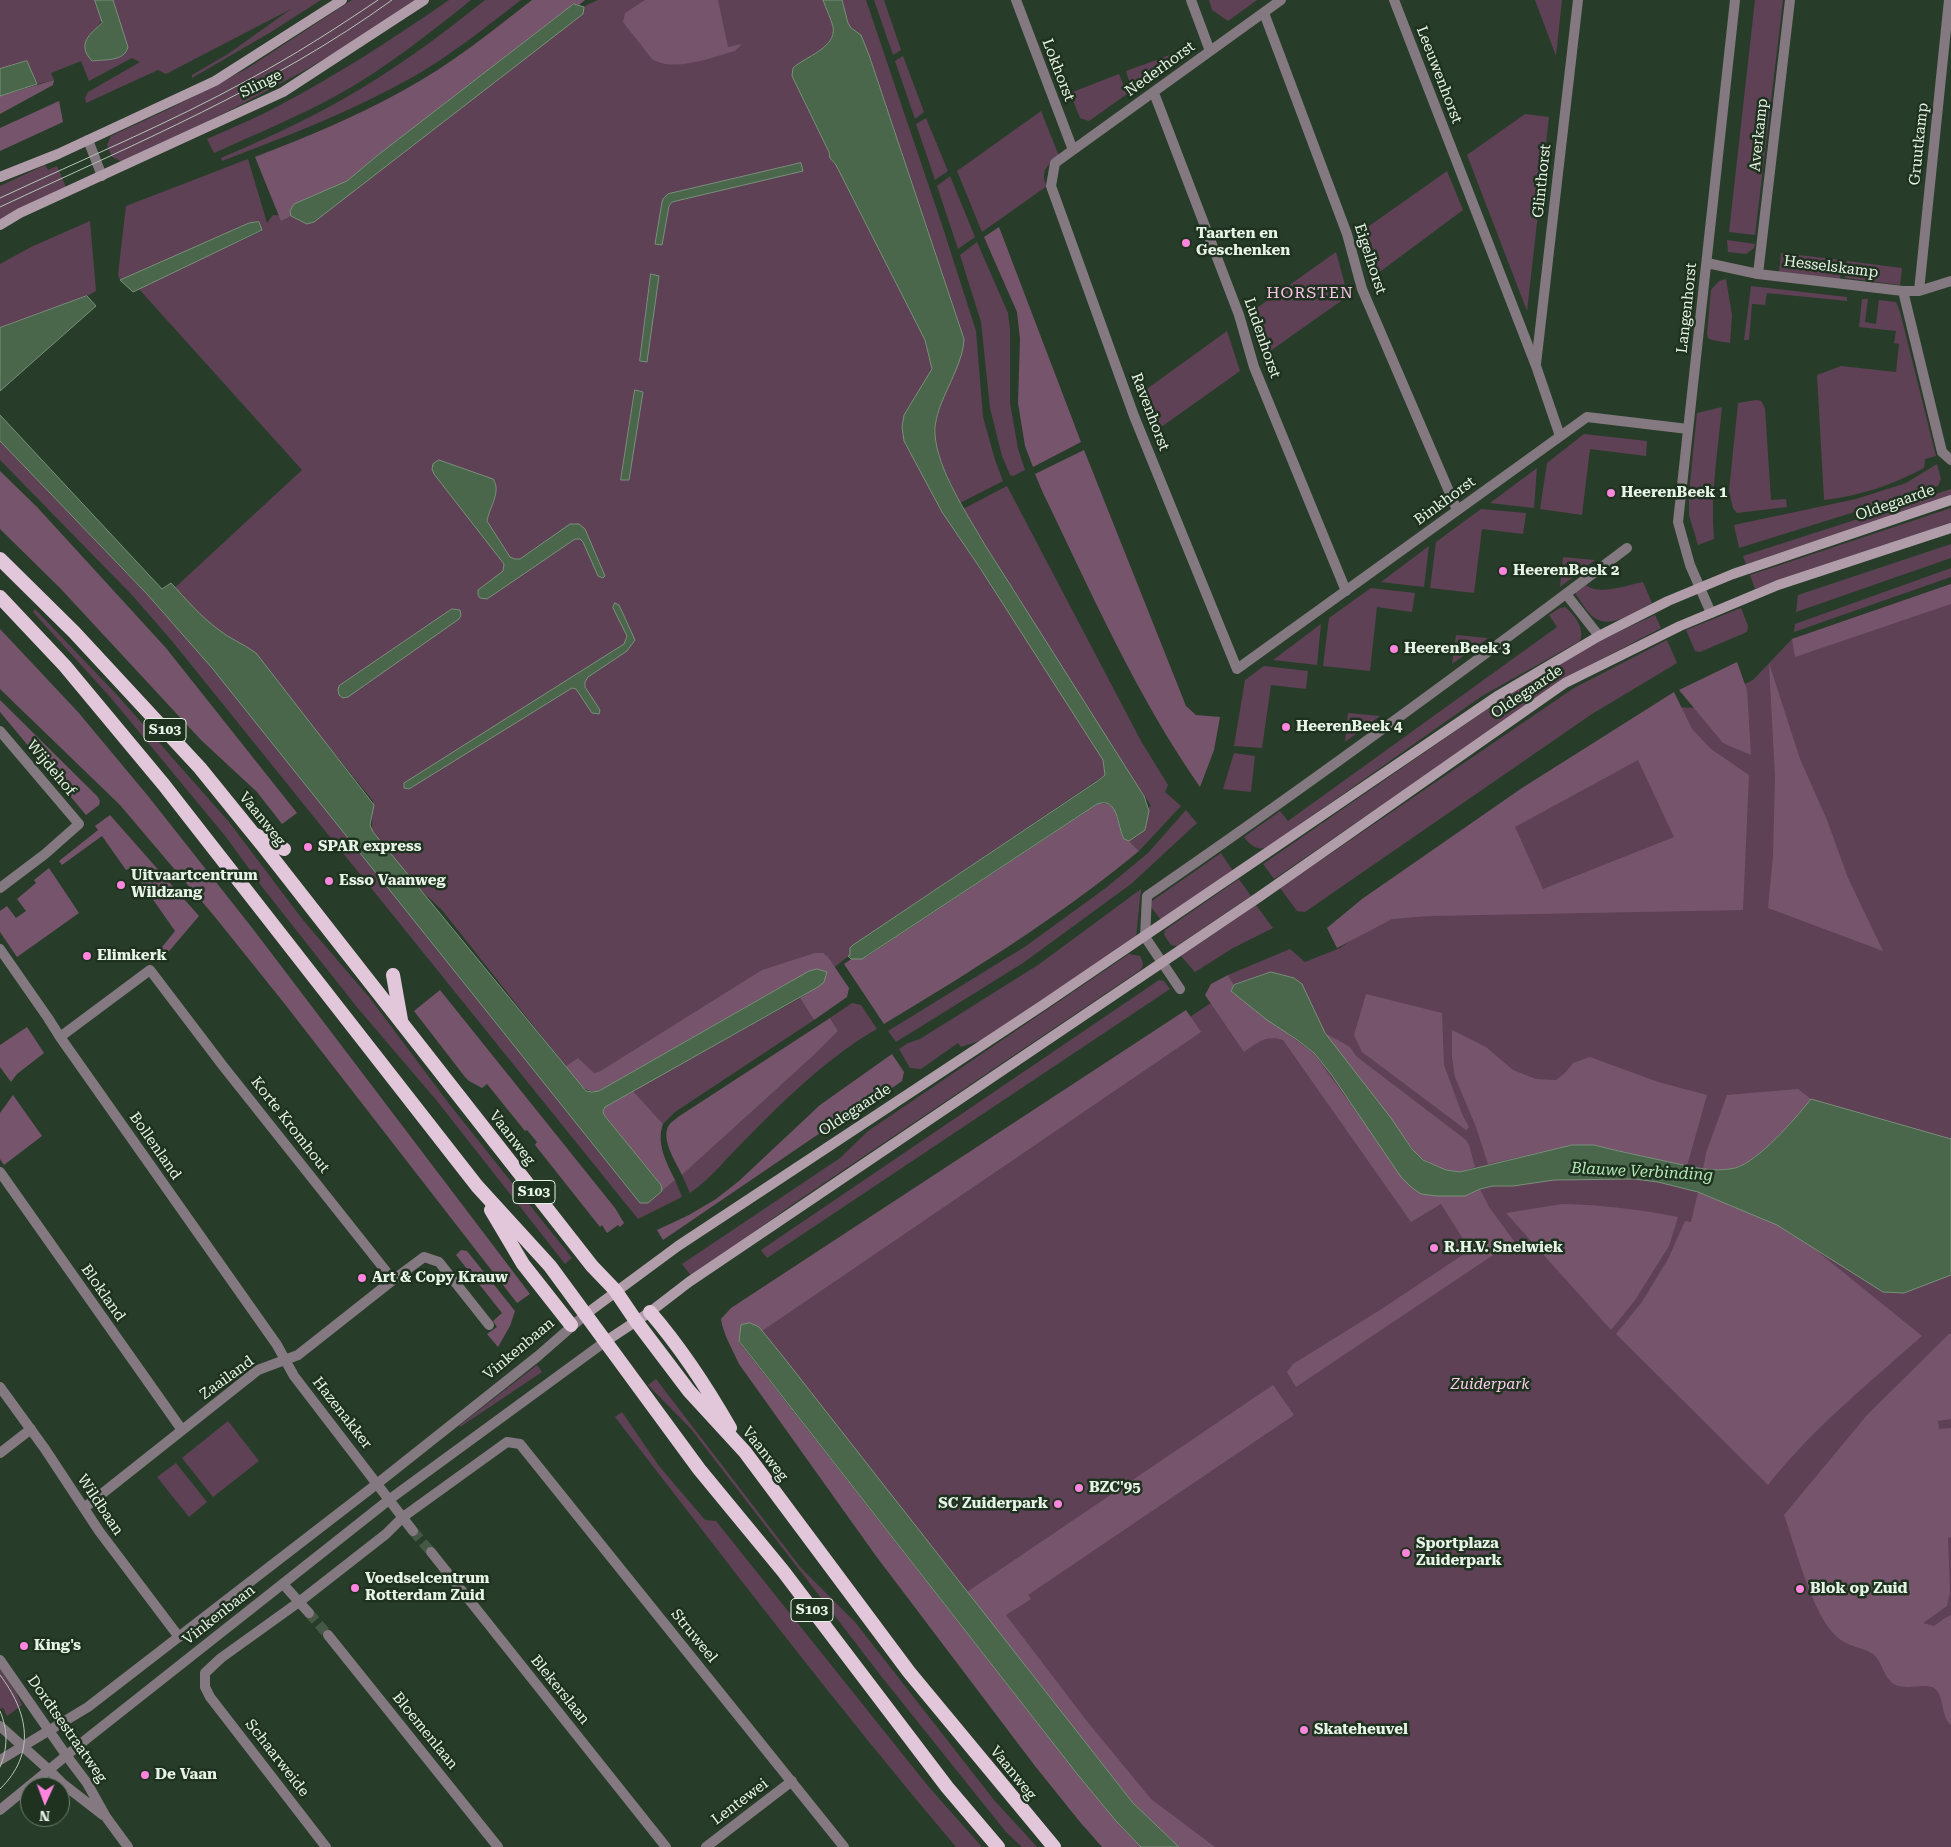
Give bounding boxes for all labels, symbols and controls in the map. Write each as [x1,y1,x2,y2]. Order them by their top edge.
street label: Leeuwenhorst [1412,24,1466,126]
street label: Lokhorst [1038,36,1078,104]
street label: Nederhorst [1122,38,1198,100]
street label: Slinge [237,66,285,102]
street label: Averkamp [1746,98,1772,172]
street label: Gruutkamp [1906,102,1932,186]
street label: Glinthorst [1529,143,1555,219]
street label: Eigelhorst [1350,221,1390,297]
place label: Taarten en Geschenken [1196,225,1290,260]
marker: Taarten en Geschenken [1180,237,1192,249]
street label: Hesselskamp [1783,252,1879,282]
street label: Langenhorst [1673,262,1701,354]
district label: HORSTEN [1265,283,1355,303]
street label: Ludenhorst [1240,295,1284,381]
street label: Ravenhorst [1127,371,1173,453]
street label: Binkhorst [1411,473,1479,529]
street label: Oldegaarde [1853,481,1937,525]
place label: HeerenBeek 1 [1621,484,1727,502]
marker: HeerenBeek 1 [1605,487,1617,499]
place label: HeerenBeek 2 [1513,562,1619,580]
marker: HeerenBeek 2 [1497,565,1509,577]
place label: HeerenBeek 3 [1404,640,1510,658]
marker: HeerenBeek 3 [1388,643,1400,655]
street label: Oldegaarde [1488,661,1566,723]
road number: S103 [144,718,186,742]
place label: HeerenBeek 4 [1296,718,1402,736]
marker: HeerenBeek 4 [1280,721,1292,733]
street label: Wijdehof [23,737,79,799]
street label: Vaanweg [235,788,289,850]
place label: SPAR express [318,838,421,856]
marker: SPAR express [302,841,314,853]
place label: Uitvaartcentrum Wildzang [131,867,258,902]
place label: Esso Vaanweg [339,872,446,890]
marker: Esso Vaanweg [323,875,335,887]
marker: Uitvaartcentrum Wildzang [115,879,127,891]
place label: Elimkerk [97,947,167,965]
marker: Elimkerk [81,950,93,962]
street label: Korte Kromhout [247,1073,333,1177]
street label: Oldegaarde [815,1080,895,1140]
street label: Vaanweg [485,1107,539,1169]
street label: Bollenland [125,1109,185,1183]
water label: Blauwe Verbinding [1570,1159,1714,1185]
road number: S103 [513,1180,555,1204]
place label: R.H.V. Snelwiek [1444,1239,1563,1257]
marker: R.H.V. Snelwiek [1428,1242,1440,1254]
street label: Blokland [77,1261,129,1325]
place label: Art & Copy Krauw [372,1269,508,1287]
marker: Art & Copy Krauw [356,1272,368,1284]
street label: Vinkenbaan [480,1314,558,1384]
street label: Zaailand [196,1352,258,1404]
street label: Hazenakker [308,1374,376,1452]
park label: Zuiderpark [1451,1376,1529,1394]
street label: Vaanweg [738,1423,792,1485]
street label: Wildbaan [73,1471,127,1539]
place label: BZC'95 [1089,1479,1141,1497]
marker: BZC'95 [1073,1482,1085,1494]
place label: SC Zuiderpark [938,1495,1048,1513]
marker: SC Zuiderpark [1052,1498,1064,1510]
place label: Sportplaza Zuiderpark [1416,1535,1502,1570]
marker: Sportplaza Zuiderpark [1400,1547,1412,1559]
place label: Voedselcentrum Rotterdam Zuid [365,1570,490,1605]
place label: Blok op Zuid [1810,1580,1908,1598]
street label: Vinkenbaan [179,1581,259,1649]
marker: Voedselcentrum Rotterdam Zuid [349,1582,361,1594]
marker: Blok op Zuid [1794,1583,1806,1595]
road number: S103 [791,1598,833,1622]
street label: Struweel [667,1606,721,1666]
place label: King's [34,1637,81,1655]
marker: King's [18,1640,30,1652]
street label: Blekerslaan [527,1652,593,1728]
street label: Dordtsestraatweg [23,1672,111,1786]
street label: Bloemenlaan [388,1689,462,1773]
street label: Schaarweide [241,1716,313,1800]
place label: Skateheuvel [1314,1721,1408,1739]
marker: Skateheuvel [1298,1724,1310,1736]
street label: Vaanweg [986,1742,1040,1804]
place label: De Vaan [155,1766,217,1784]
marker: De Vaan [139,1769,151,1781]
street label: Lentewei [708,1775,772,1829]
north arrow [20,1777,70,1827]
text: N [39,1808,50,1824]

